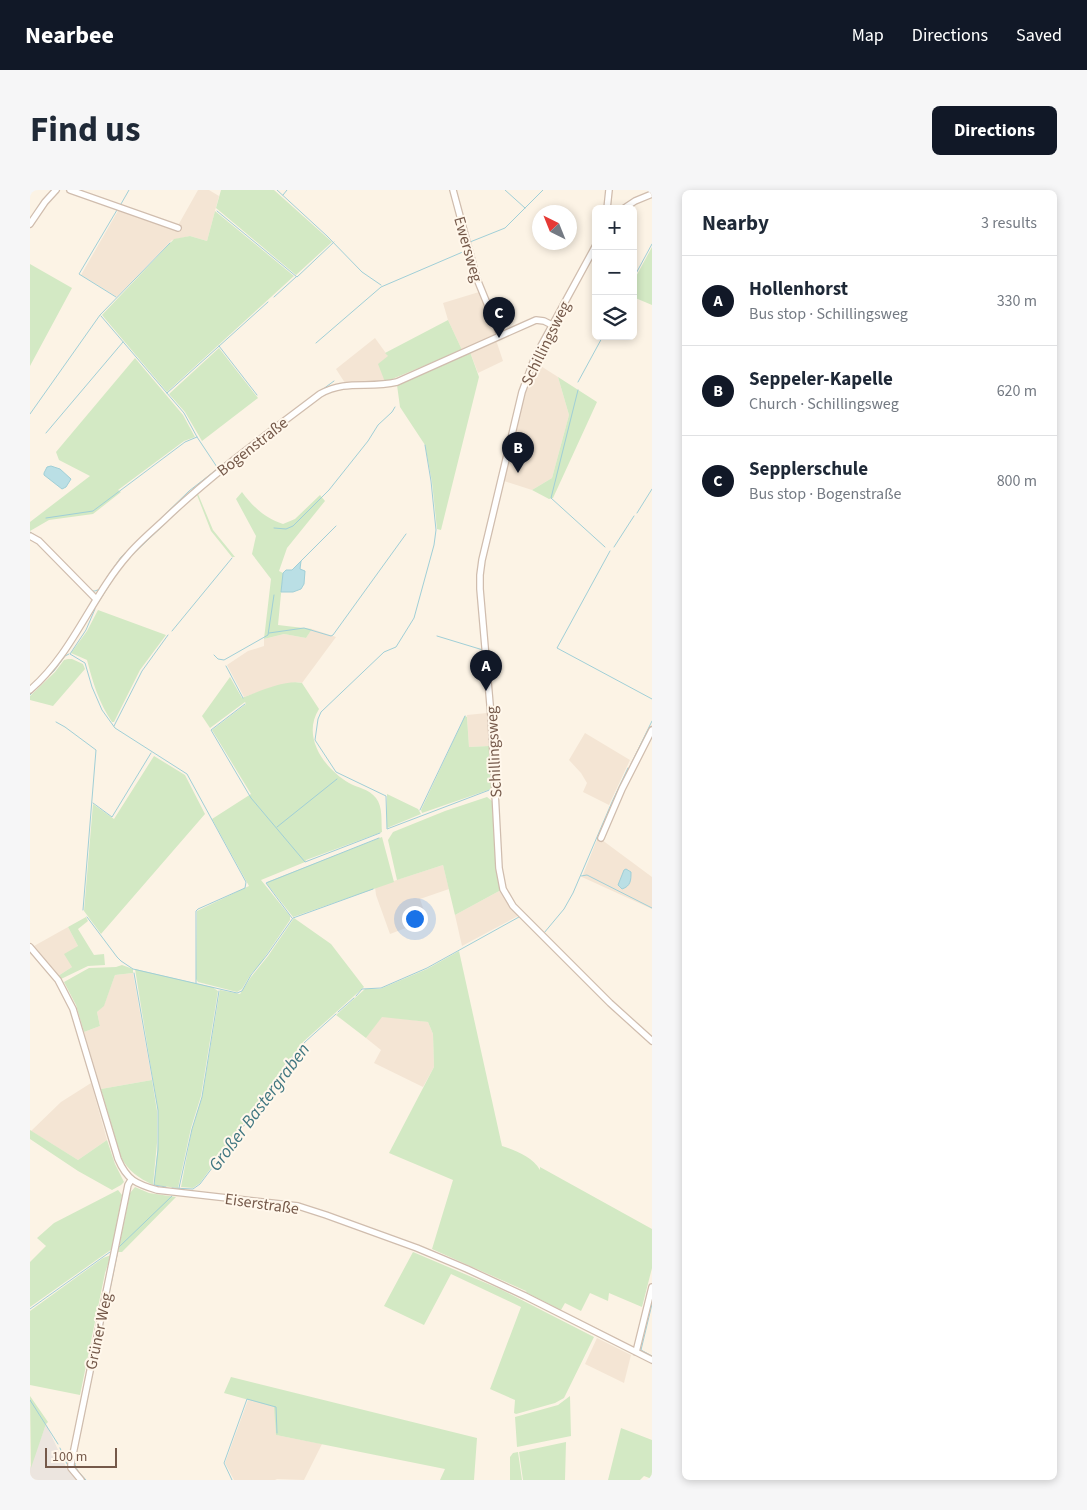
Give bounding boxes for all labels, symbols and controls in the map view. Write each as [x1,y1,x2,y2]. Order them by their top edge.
text: Nearbee [25,18,114,53]
text: Map [852,23,884,48]
text: Directions [912,23,988,48]
text: Saved [1016,23,1062,48]
text: Find us [30,105,140,155]
button: Directions [932,106,1057,155]
north arrow [532,205,577,250]
map controls [592,205,637,340]
button: + [592,205,637,250]
text: Nearby [702,208,769,238]
text: 3 results [981,212,1037,234]
street label: Ewersweg [448,214,488,285]
button: − [592,250,637,295]
text: Hollenhorst [749,276,848,303]
text: A [713,290,723,312]
text: 330 m [997,290,1037,312]
button: layers [592,295,637,340]
pin: C [483,297,515,338]
street label: Schillingsweg [516,298,576,389]
text: Bus stop · Schillingsweg [749,303,908,325]
text: Seppeler-Kapelle [749,366,893,393]
text: B [713,380,723,402]
text: 620 m [997,380,1037,402]
text: Church · Schillingsweg [749,393,899,415]
street label: Bogenstraße [212,412,293,482]
pin: B [502,432,534,473]
text: Sepplerschule [749,456,868,483]
text: C [713,470,723,492]
text: 800 m [997,470,1037,492]
text: Bus stop · Bogenstraße [749,483,901,505]
pin: A [470,650,502,691]
street label: Schillingsweg [481,706,507,798]
your location [402,906,428,932]
water label: Großer Bastergraben [203,1038,316,1177]
street label: Eiserstraße [223,1188,300,1220]
street label: Grüner Weg [80,1291,118,1372]
scale bar [45,1445,118,1468]
text: 100 m [52,1447,87,1467]

